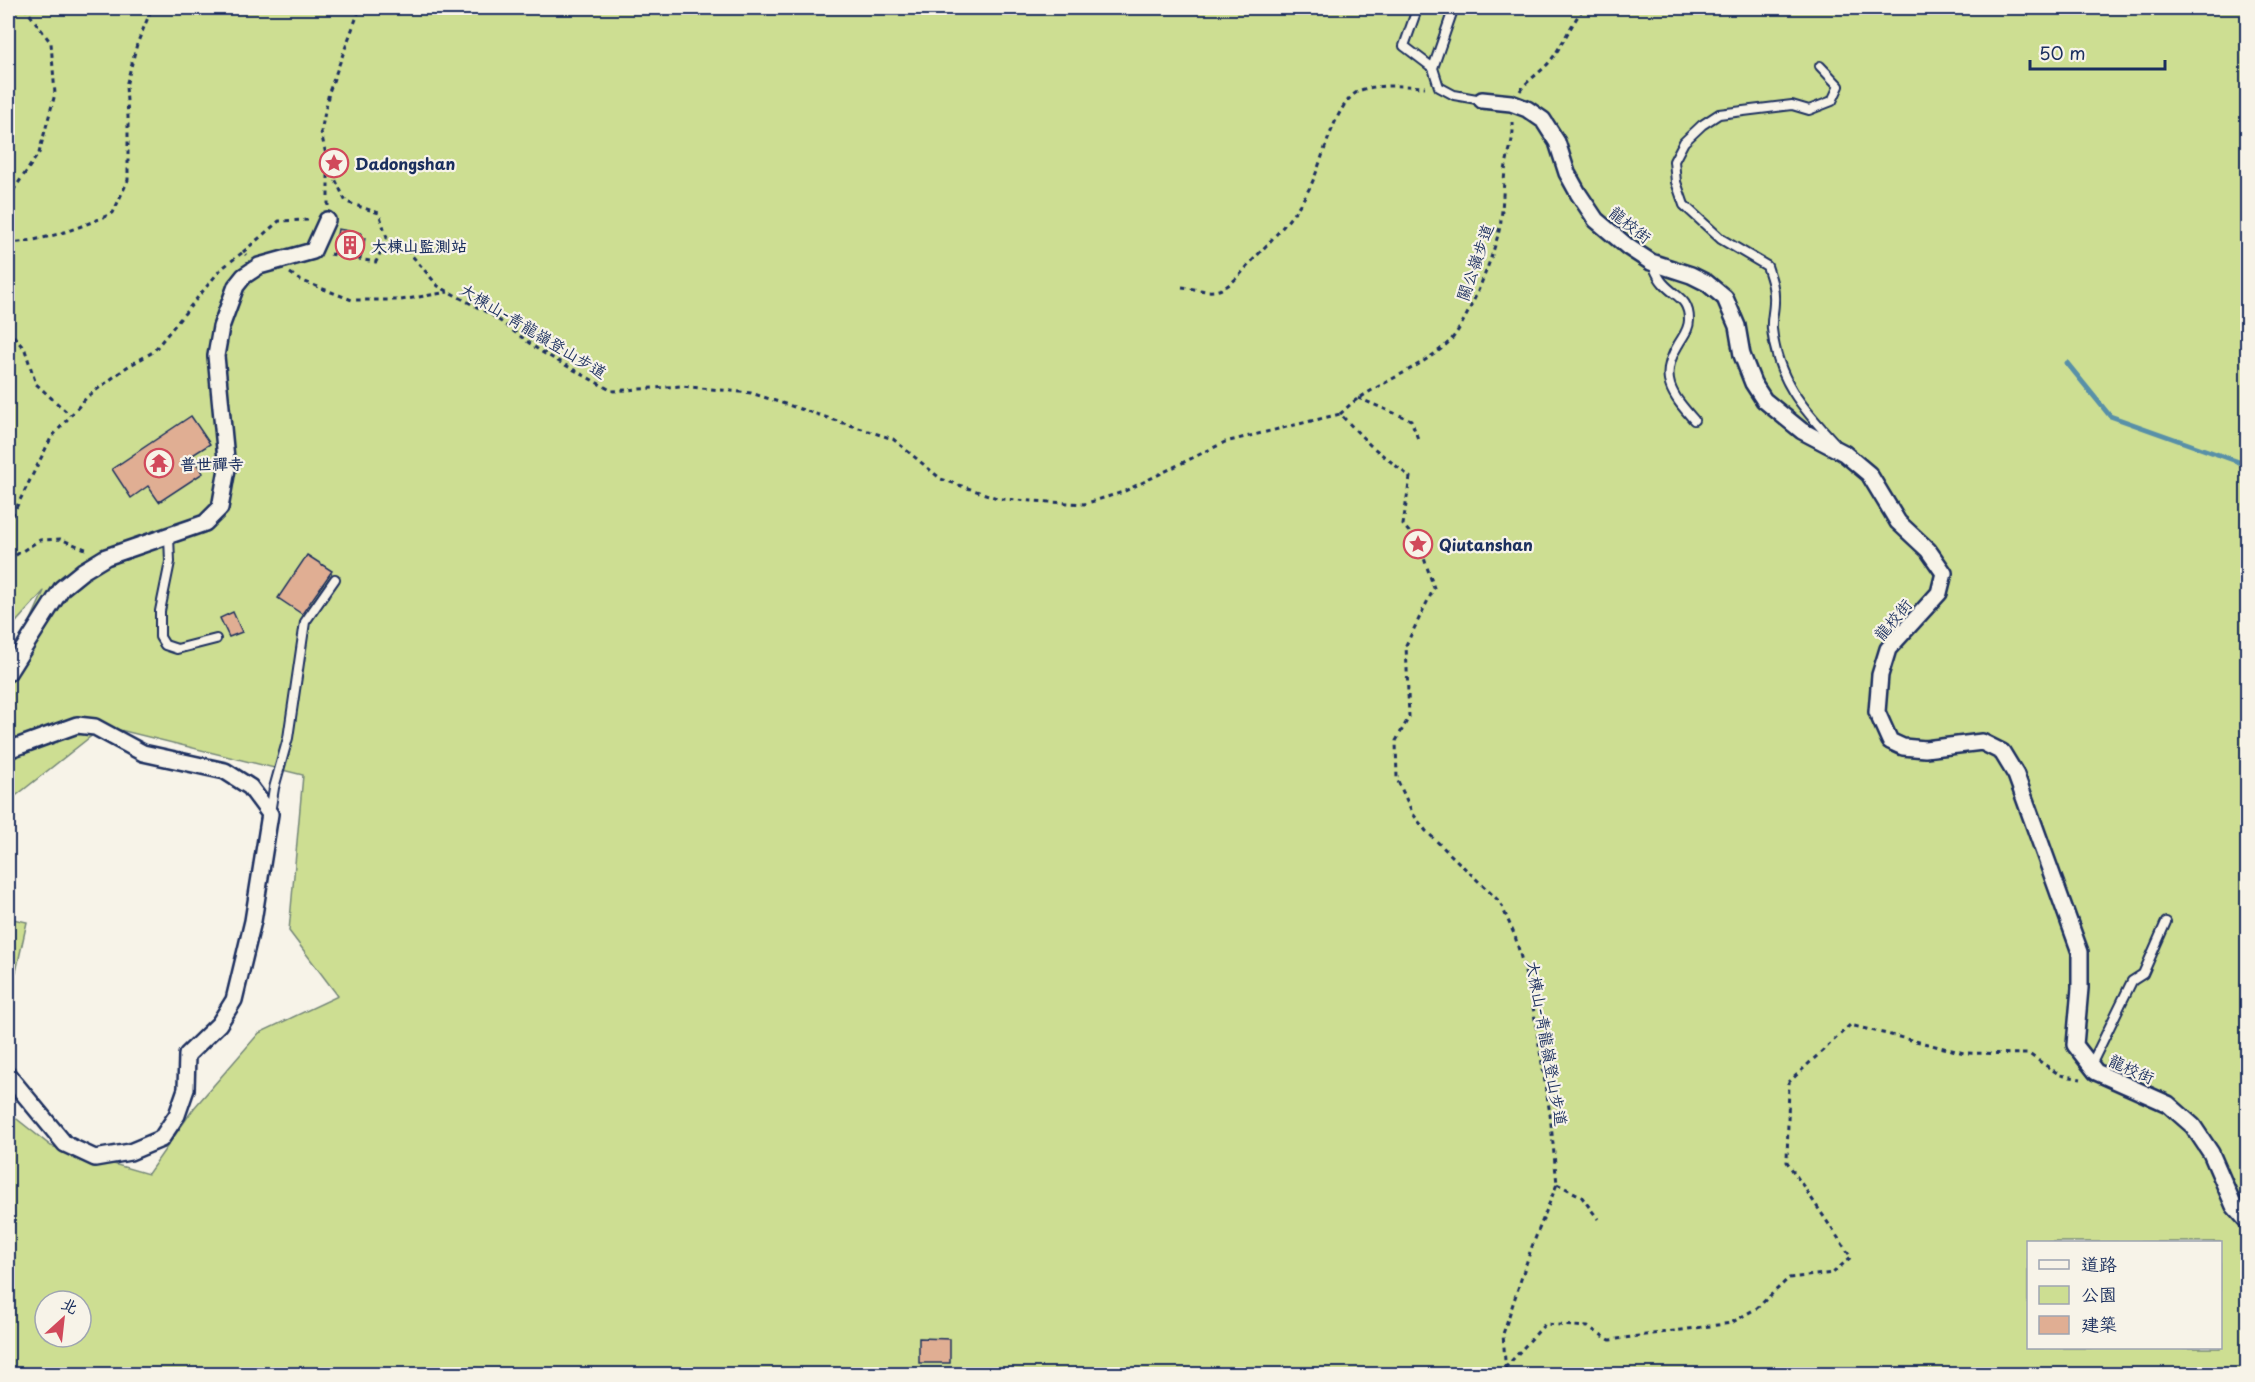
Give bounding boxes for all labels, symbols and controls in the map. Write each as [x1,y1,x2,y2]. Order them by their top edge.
scale bar [2030,33,2165,71]
text: 50 m [2039,39,2086,66]
place icon: Dadongshan [318,147,350,179]
place label: Dadongshan [355,151,455,175]
street label: 龍校街 [1605,200,1657,248]
street label: 關公嶺步道 [1450,220,1498,304]
building icon: 大棟山監測站 [334,229,366,261]
place label: 大棟山監測站 [371,233,467,257]
street label: 大棟山-青龍嶺登山步道 [456,277,612,383]
temple icon: 普世禪寺 [143,447,175,479]
place label: 普世禪寺 [180,451,244,475]
place icon: Qiutanshan [1402,528,1434,560]
place label: Qiutanshan [1439,532,1533,556]
street label: 龍校街 [1867,593,1917,645]
street label: 大棟山-青龍嶺登山步道 [1522,958,1574,1128]
street label: 龍校街 [2105,1047,2159,1089]
legend [2027,1241,2222,1349]
text: 道路 [2081,1250,2117,1277]
text: 公園 [2081,1280,2117,1307]
north arrow [33,1289,93,1349]
text: 北 [58,1290,83,1319]
text: 建築 [2081,1310,2117,1337]

